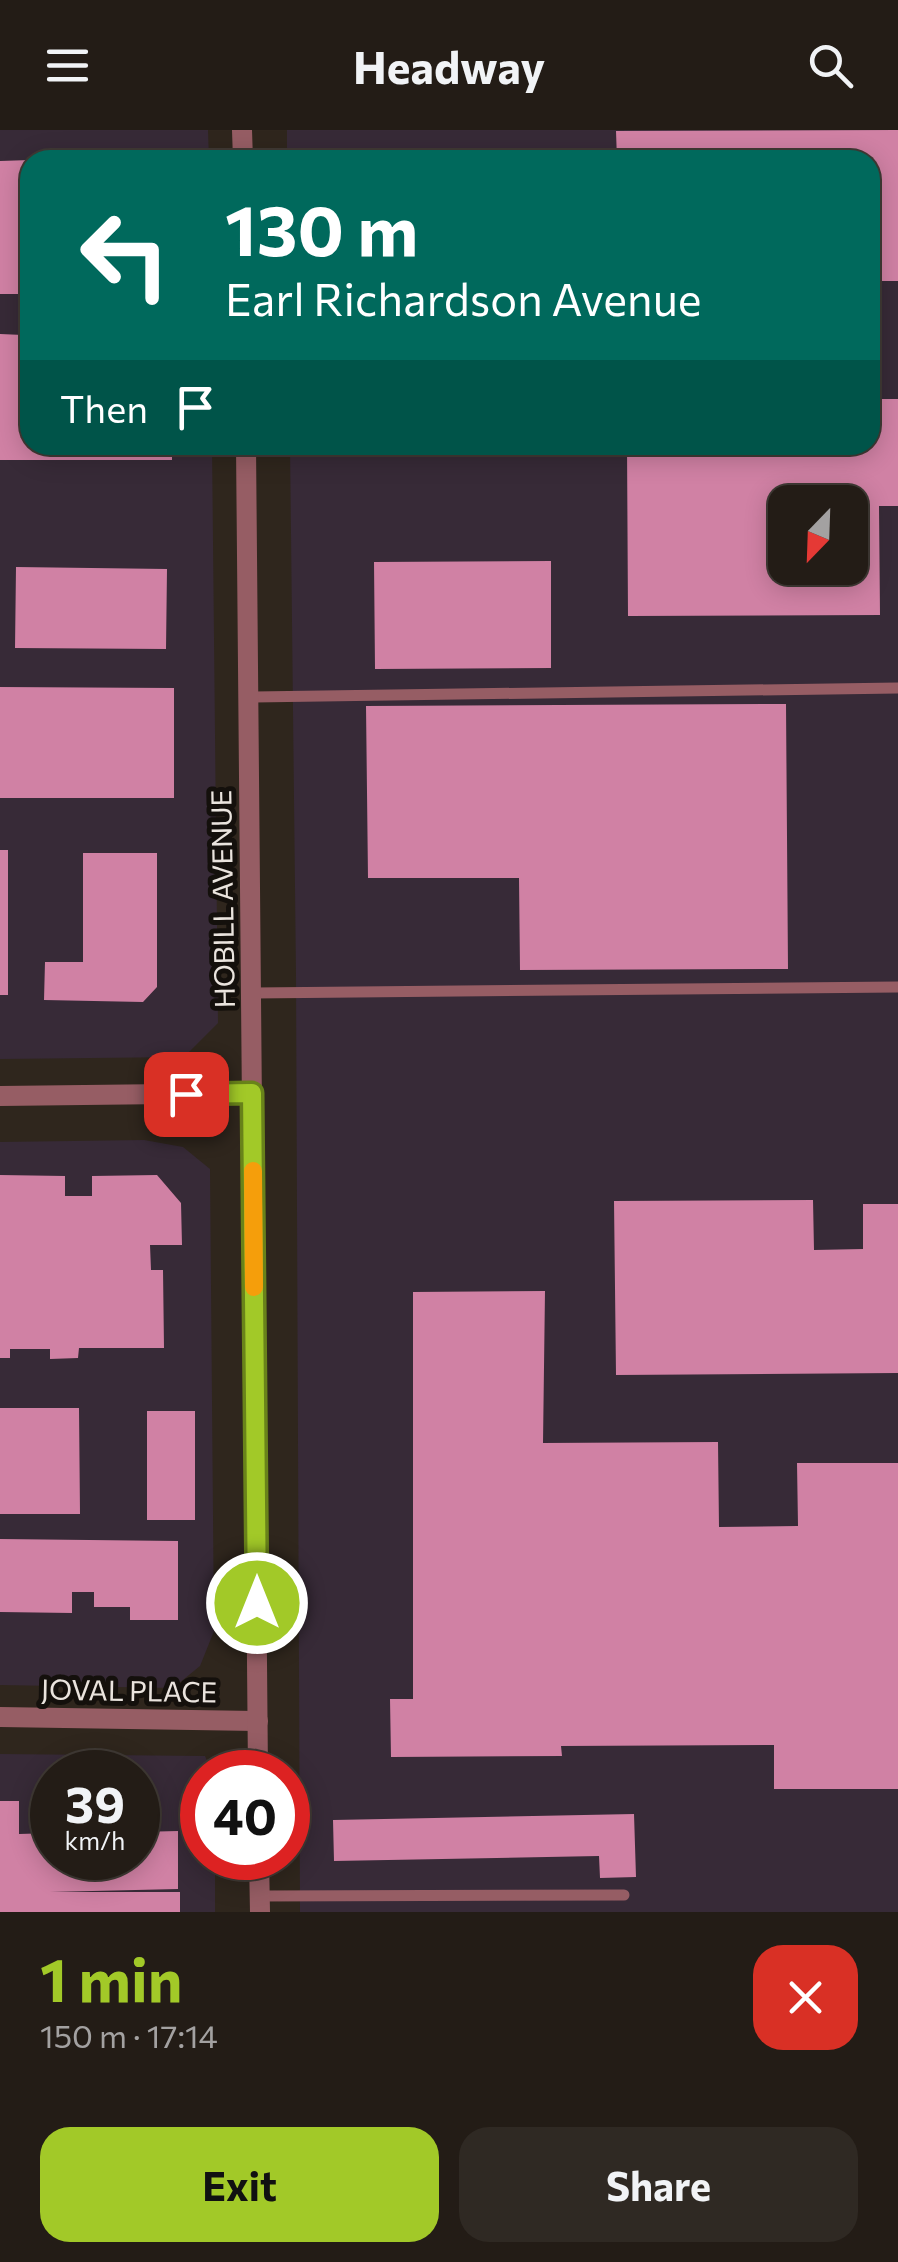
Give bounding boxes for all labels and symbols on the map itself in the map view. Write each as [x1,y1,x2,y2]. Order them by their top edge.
north arrow [768,485,868,585]
street label: HOBILL AVENUE [203,789,241,1009]
pin [144,1052,229,1137]
position arrow [205,1551,309,1655]
street label: JOVAL PLACE [41,1671,217,1709]
speed limit sign: 40 [180,1750,310,1880]

